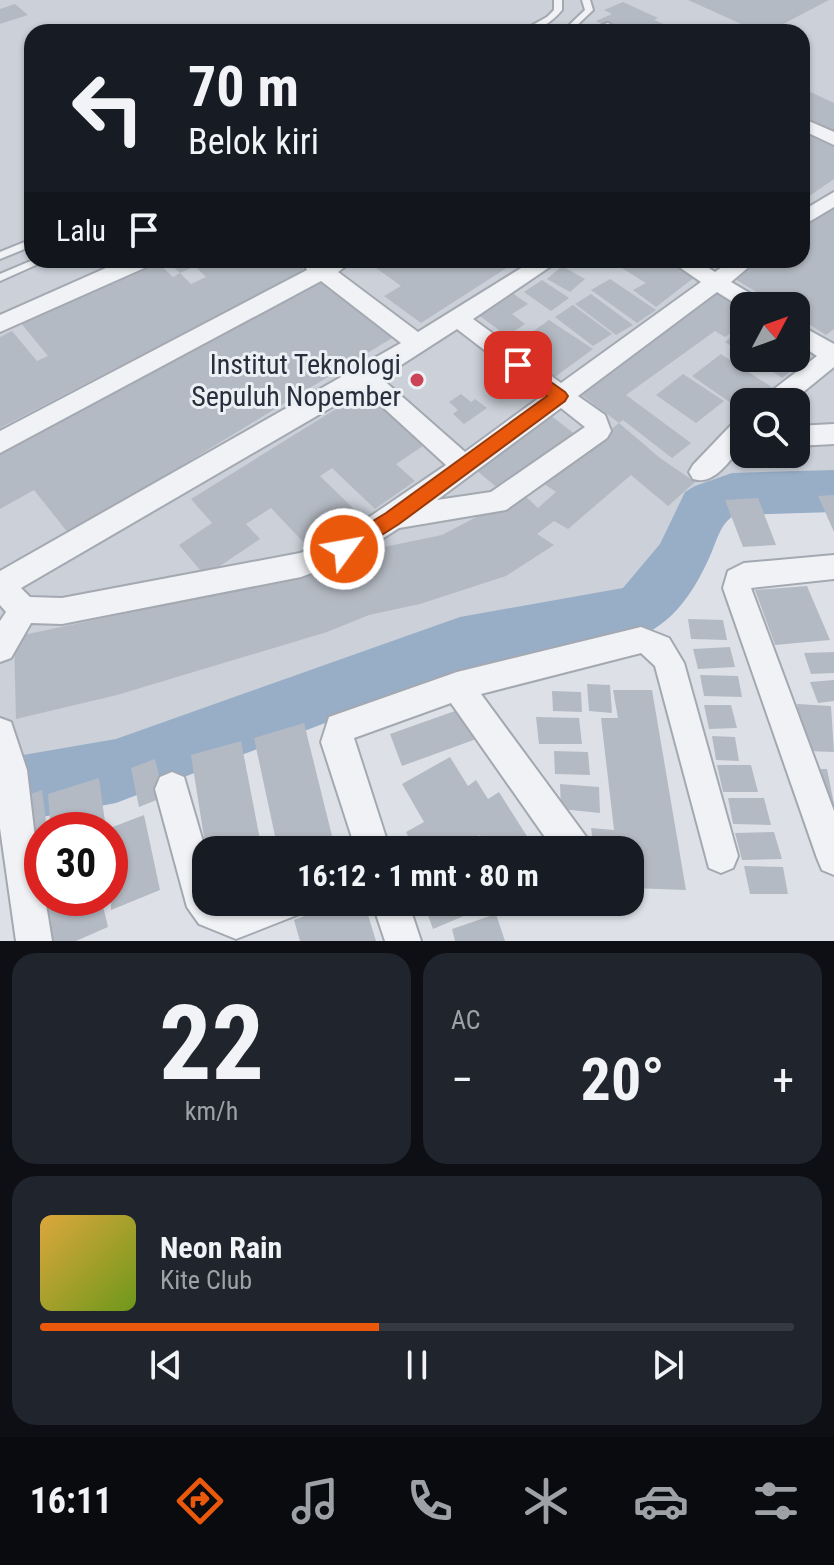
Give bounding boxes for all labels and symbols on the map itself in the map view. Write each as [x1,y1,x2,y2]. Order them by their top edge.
north arrow [730,292,810,372]
pin [484,331,552,399]
place label: Institut Teknologi Sepuluh Nopember [191,348,401,413]
marker: Institut Teknologi Sepuluh Nopember [408,371,426,389]
position arrow [302,507,386,591]
speed limit sign: 30 [24,812,128,916]

